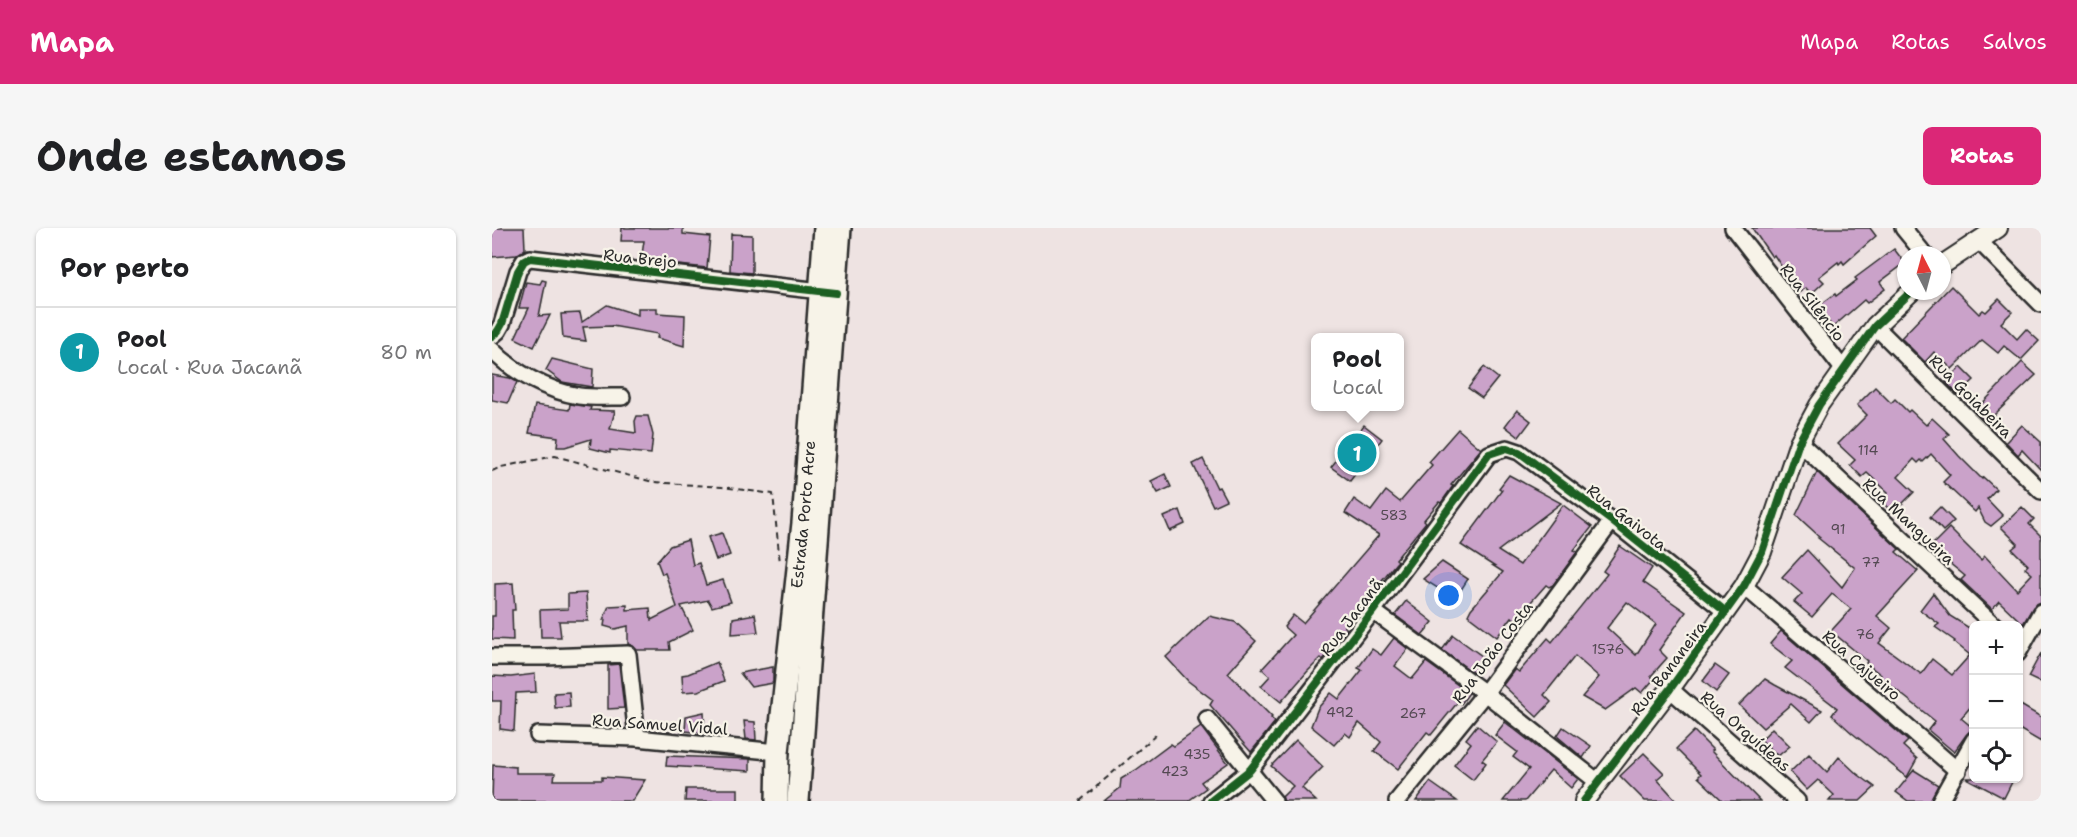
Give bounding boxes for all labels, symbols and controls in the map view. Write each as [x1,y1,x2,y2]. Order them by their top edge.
text: Mapa [30,23,114,61]
text: Mapa [1800,28,1858,56]
text: Rotas [1891,28,1950,56]
text: Salvos [1983,28,2047,56]
button: Rotas [1923,127,2041,185]
text: Onde estamos [36,128,347,184]
street label: Rua Brejo [602,244,678,273]
north arrow [1897,246,1951,300]
text: Por perto [60,250,189,285]
street label: Rua Silêncio [1776,259,1850,346]
text: Pool [117,325,167,354]
popup [1311,333,1404,411]
text: 1 [75,339,84,365]
text: 80 m [380,339,432,365]
text: Pool [1332,345,1382,374]
street label: Rua Goiabeira [1924,350,2017,443]
text: Local · Rua Jacanã [117,354,302,380]
text: Local [1332,374,1383,400]
pin: 1 [1338,430,1376,476]
street label: Estrada Porto Acre [786,440,820,589]
house number: 114 [1858,441,1878,459]
street label: Rua Mangueira [1858,473,1959,569]
street label: Rua Gaivota [1582,480,1671,555]
house number: 583 [1380,506,1408,524]
house number: 91 [1830,520,1846,538]
house number: 77 [1862,553,1880,571]
street label: Rua Jacanã [1315,574,1387,660]
your location [1434,581,1463,610]
street label: Rua João Costa [1447,597,1538,707]
street label: Rua Bananeira [1626,617,1711,720]
map controls [1969,621,2023,783]
button: + [1969,621,2023,675]
house number: 76 [1855,625,1875,643]
street label: Rua Cajueiro [1818,626,1905,705]
house number: 1576 [1592,640,1624,658]
button: − [1969,675,2023,729]
street label: Rua Orquídeas [1696,686,1795,776]
house number: 492 [1326,703,1354,721]
house number: 267 [1399,704,1427,722]
street label: Rua Samuel Vidal [591,709,729,740]
button: locate [1969,729,2023,783]
house number: 435 [1184,745,1210,763]
house number: 423 [1161,762,1189,780]

